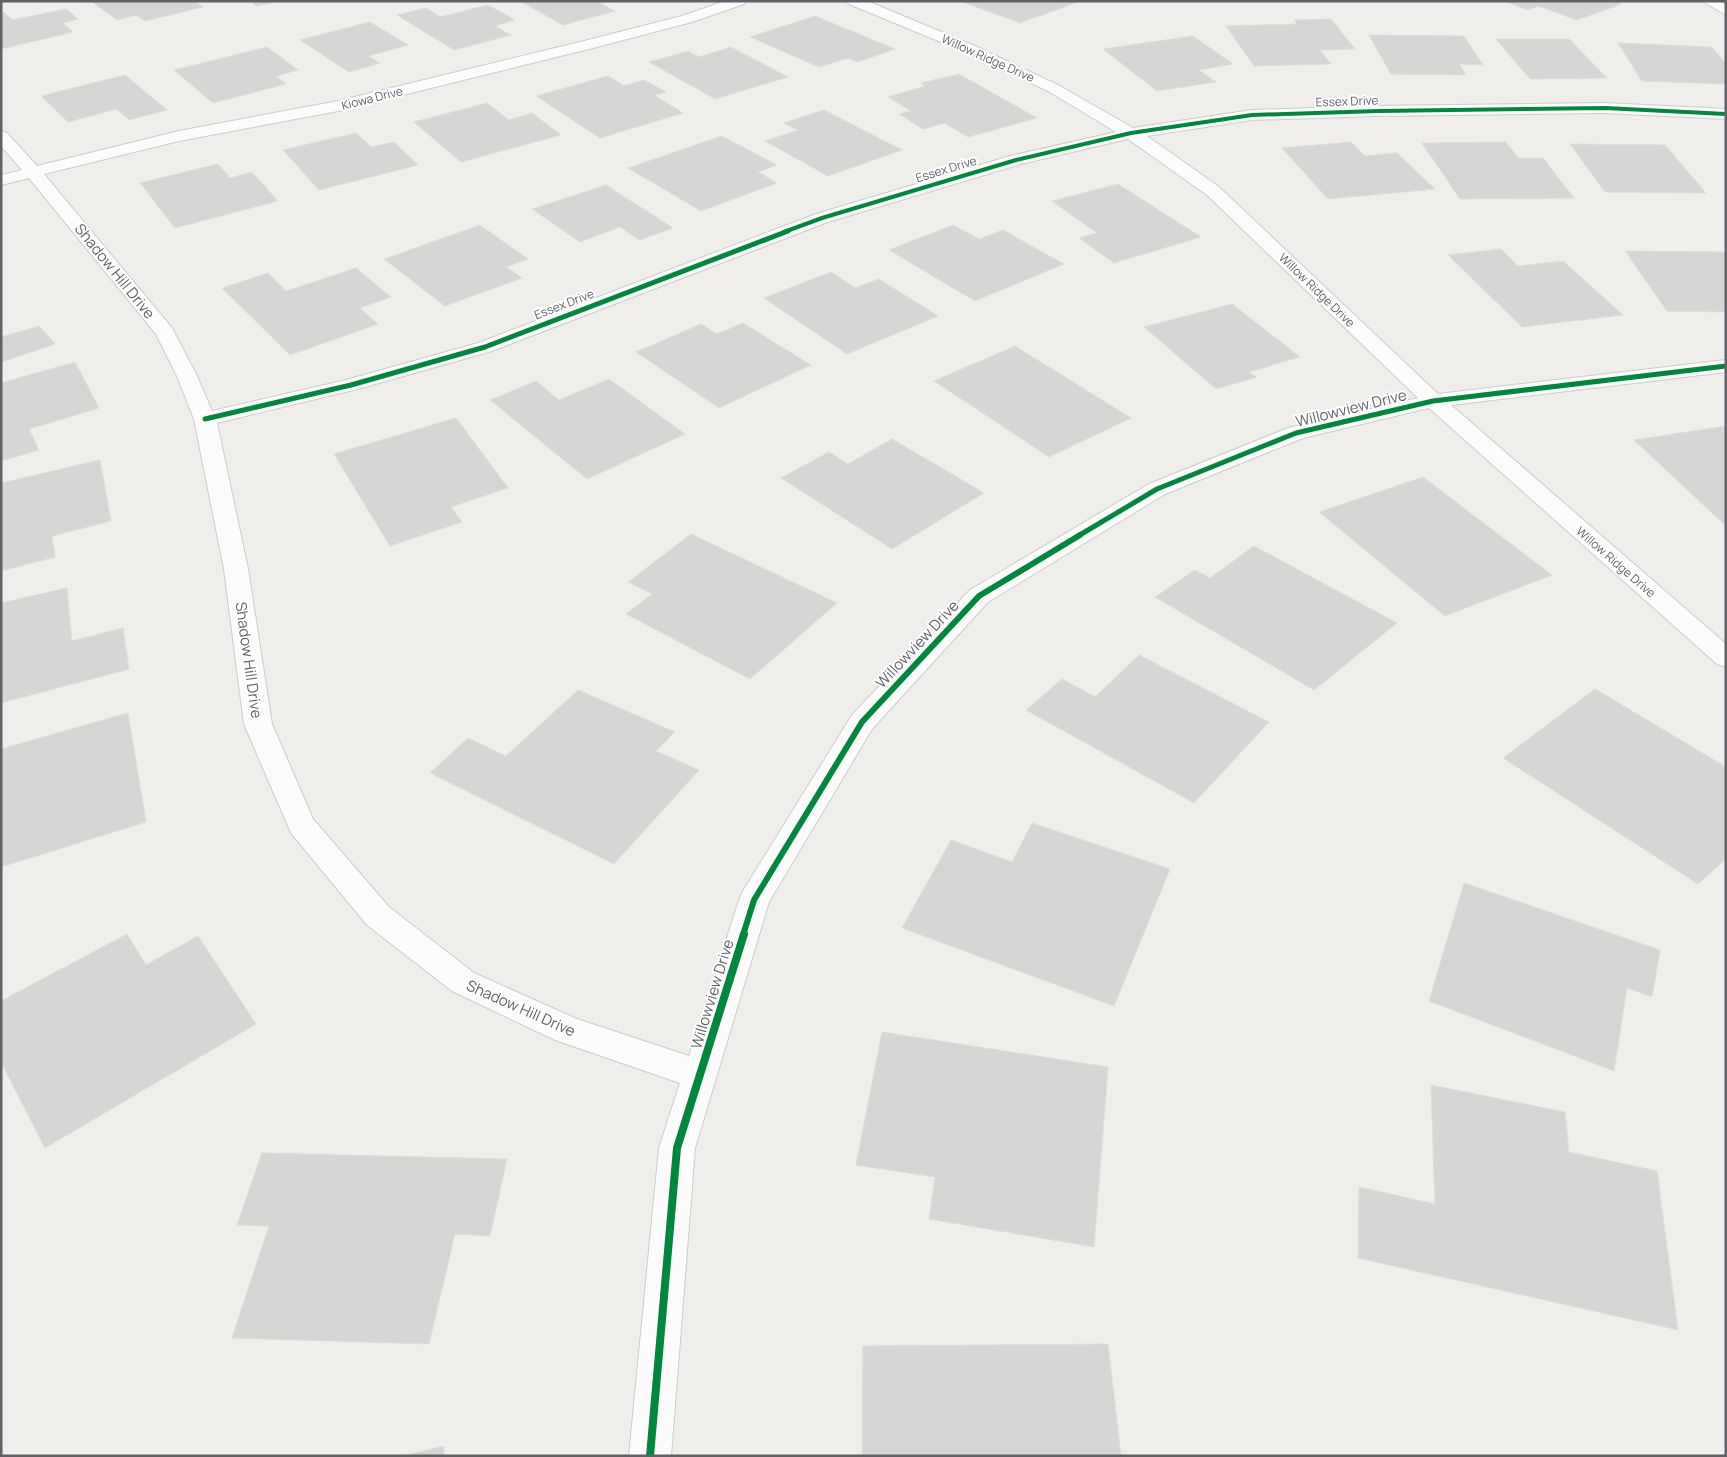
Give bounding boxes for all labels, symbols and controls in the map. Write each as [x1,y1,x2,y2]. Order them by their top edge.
street label: Willow Ridge Drive [939,30,1037,86]
street label: Kiowa Drive [339,82,405,114]
street label: Essex Drive [1315,91,1379,111]
street label: Essex Drive [913,152,979,186]
street label: Shadow Hill Drive [70,219,160,323]
street label: Willow Ridge Drive [1275,249,1359,331]
street label: Essex Drive [532,285,596,323]
street label: Willowview Drive [1293,384,1409,432]
street label: Willow Ridge Drive [1573,523,1659,601]
street label: Willowview Drive [871,595,964,693]
street label: Shadow Hill Drive [230,600,268,720]
street label: Willowview Drive [685,936,739,1051]
street label: Shadow Hill Drive [463,975,579,1042]

